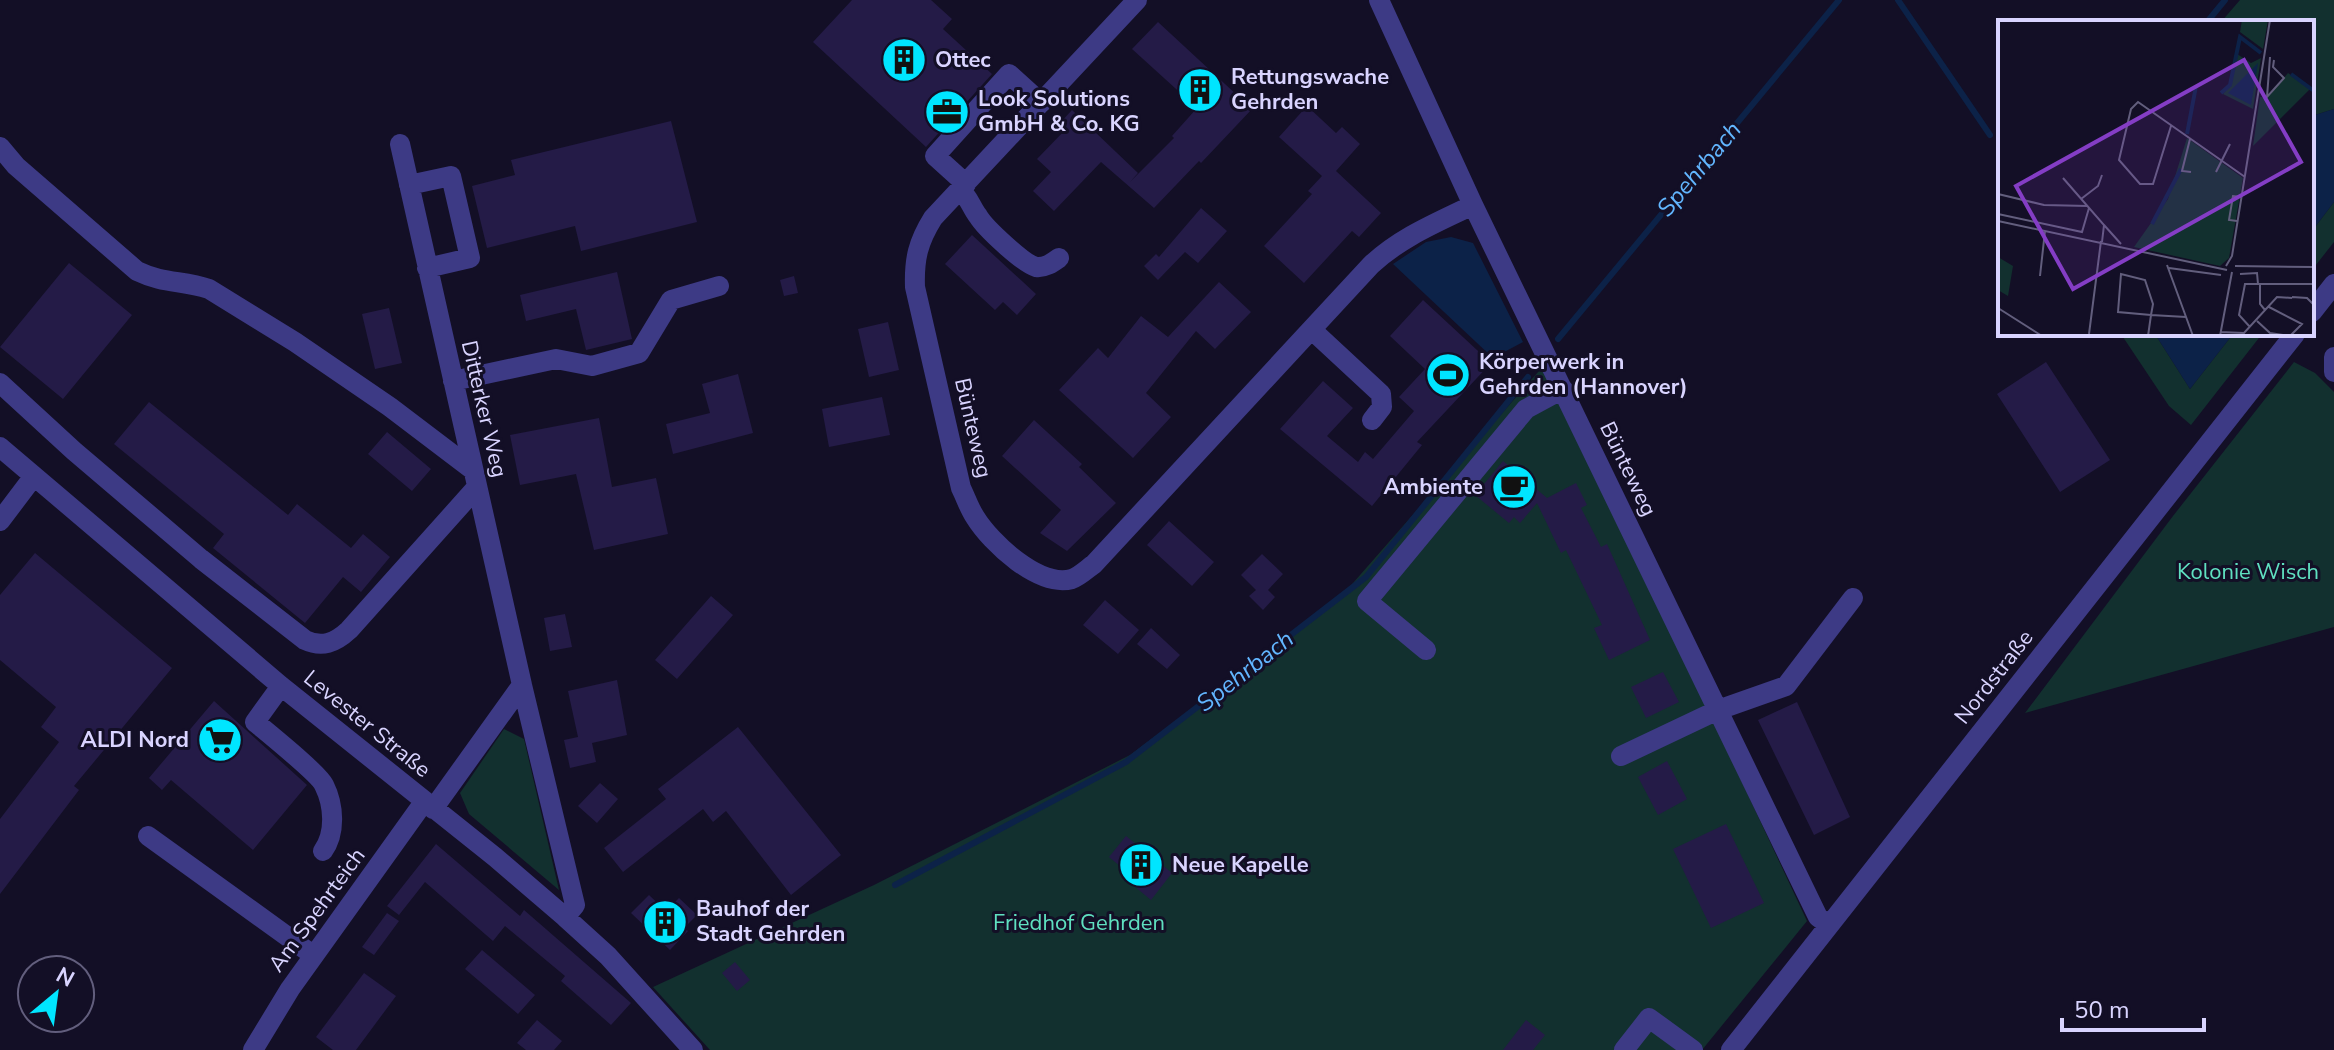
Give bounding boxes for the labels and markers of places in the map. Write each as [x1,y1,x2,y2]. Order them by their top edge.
building icon: Ottec [880,36,928,84]
place label: Ottec [935,45,991,75]
place label: Rettungswache Gehrden [1231,62,1389,117]
building icon: Rettungswache Gehrden [1176,66,1224,114]
place label: Look Solutions GmbH & Co. KG [978,84,1140,139]
office icon: Look Solutions GmbH & Co. KG [923,88,971,136]
place label: Körperwerk in Gehrden (Hannover) [1479,347,1688,402]
sports icon: Körperwerk in Gehrden (Hannover) [1424,351,1472,399]
cafe icon: Ambiente [1490,463,1538,511]
place label: Ambiente [1383,472,1483,502]
supermarket icon: ALDI Nord [196,716,244,764]
place label: ALDI Nord [81,725,189,755]
building icon: Neue Kapelle [1117,841,1165,889]
place label: Neue Kapelle [1172,850,1309,880]
place label: Bauhof der Stadt Gehrden [696,894,845,949]
building icon: Bauhof der Stadt Gehrden [641,898,689,946]

